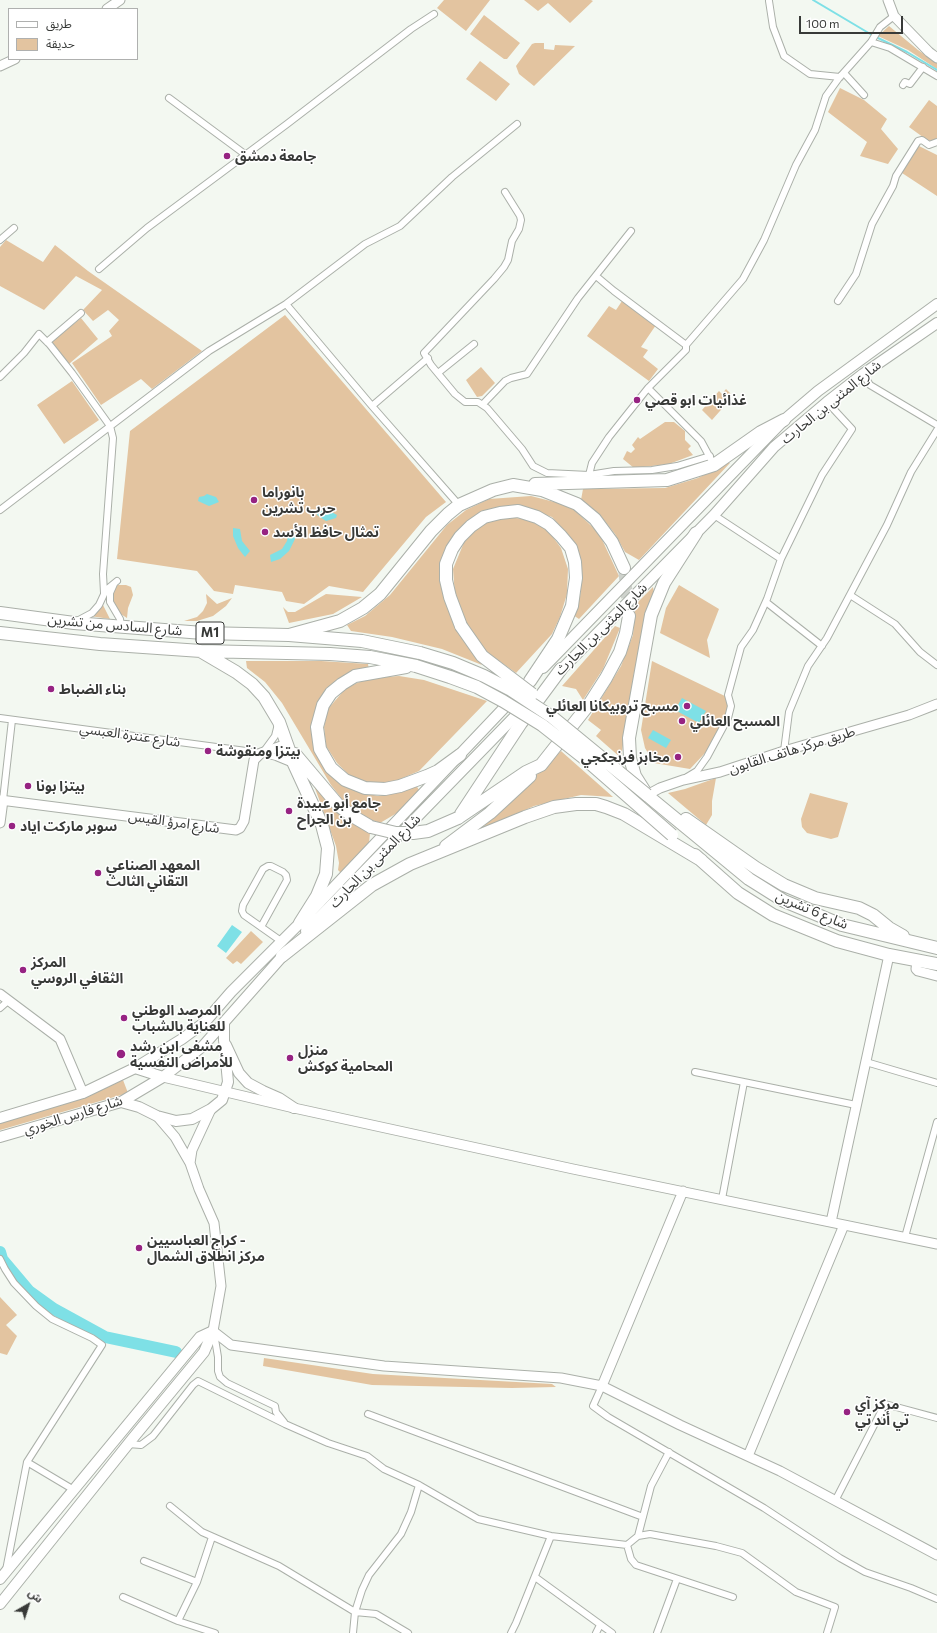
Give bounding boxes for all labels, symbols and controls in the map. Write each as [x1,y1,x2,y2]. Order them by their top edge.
legend [8,8,138,60]
scale bar [801,8,905,34]
text: طريق [46,16,72,30]
text: 100 m [806,16,840,30]
text: حديقة [46,36,75,50]
place label: جامعة دمشق [235,148,316,164]
marker: جامعة دمشق [222,151,232,161]
street label: شارع المثنى بن الحارث [778,357,884,447]
place label: غذائيات ابو قصي [645,392,747,408]
marker: غذائيات ابو قصي [632,395,642,405]
place label: بانوراما حرب تشرين [262,484,336,516]
marker: بانوراما حرب تشرين [249,495,259,505]
place label: تمثال حافظ الأسد [273,524,379,540]
marker: تمثال حافظ الأسد [260,527,270,537]
street label: شارع المثنى بن الحارث [551,579,651,679]
street label: شارع السادس من تشرين [47,611,183,639]
road number: M1 [196,622,224,644]
place label: بناء الضباط [59,681,126,697]
marker: بناء الضباط [46,684,56,694]
place label: مسبح تروبيكانا العائلي [546,698,679,714]
marker: مسبح تروبيكانا العائلي [682,701,692,711]
place label: المسبح العائلي [690,713,780,729]
marker: المسبح العائلي [677,716,687,726]
street label: شارع عنترة العبسي [79,720,181,750]
street label: طريق مركز هاتف القابون [727,723,857,777]
place label: بيتزا ومنقوشة [216,743,301,759]
marker: بيتزا ومنقوشة [203,746,213,756]
place label: مخابز فرنجكجي [581,749,670,765]
marker: مخابز فرنجكجي [673,752,683,762]
place label: بيتزا بونا [36,778,85,794]
marker: بيتزا بونا [23,781,33,791]
place label: جامع أبو عبيدة بن الجراح [297,795,381,828]
marker: جامع أبو عبيدة بن الجراح [284,806,294,816]
street label: شارع امرؤ القيس [127,807,221,837]
street label: شارع المثنى بن الحارث [326,811,424,911]
place label: سوبر ماركت اياد [20,818,117,834]
marker: سوبر ماركت اياد [7,821,17,831]
place label: المعهد الصناعي التقاني الثالث [106,857,200,890]
marker: المعهد الصناعي التقاني الثالث [93,868,103,878]
street label: شارع 6 تشرين [773,887,851,933]
place label: المركز الثقافي الروسي [31,954,123,986]
marker: المركز الثقافي الروسي [18,965,28,975]
place label: المرصد الوطني للعناية بالشباب [132,1002,225,1034]
marker: المرصد الوطني للعناية بالشباب [119,1013,129,1023]
place label: مشفى ابن رشد للأمراض النفسية [130,1038,233,1070]
place label: منزل المحامية كوكش [298,1042,393,1074]
marker: مشفى ابن رشد للأمراض النفسية [115,1048,127,1060]
marker: منزل المحامية كوكش [285,1053,295,1063]
street label: شارع فارس الخوري [21,1092,125,1138]
place label: كراج العباسيين - مركز انطلاق الشمال [147,1232,265,1264]
marker: كراج العباسيين - مركز انطلاق الشمال [134,1243,144,1253]
place label: مركز آي تي أند تي [855,1396,909,1428]
marker: مركز آي تي أند تي [842,1407,852,1417]
north arrow [8,1585,48,1625]
text: ش [26,1585,46,1605]

